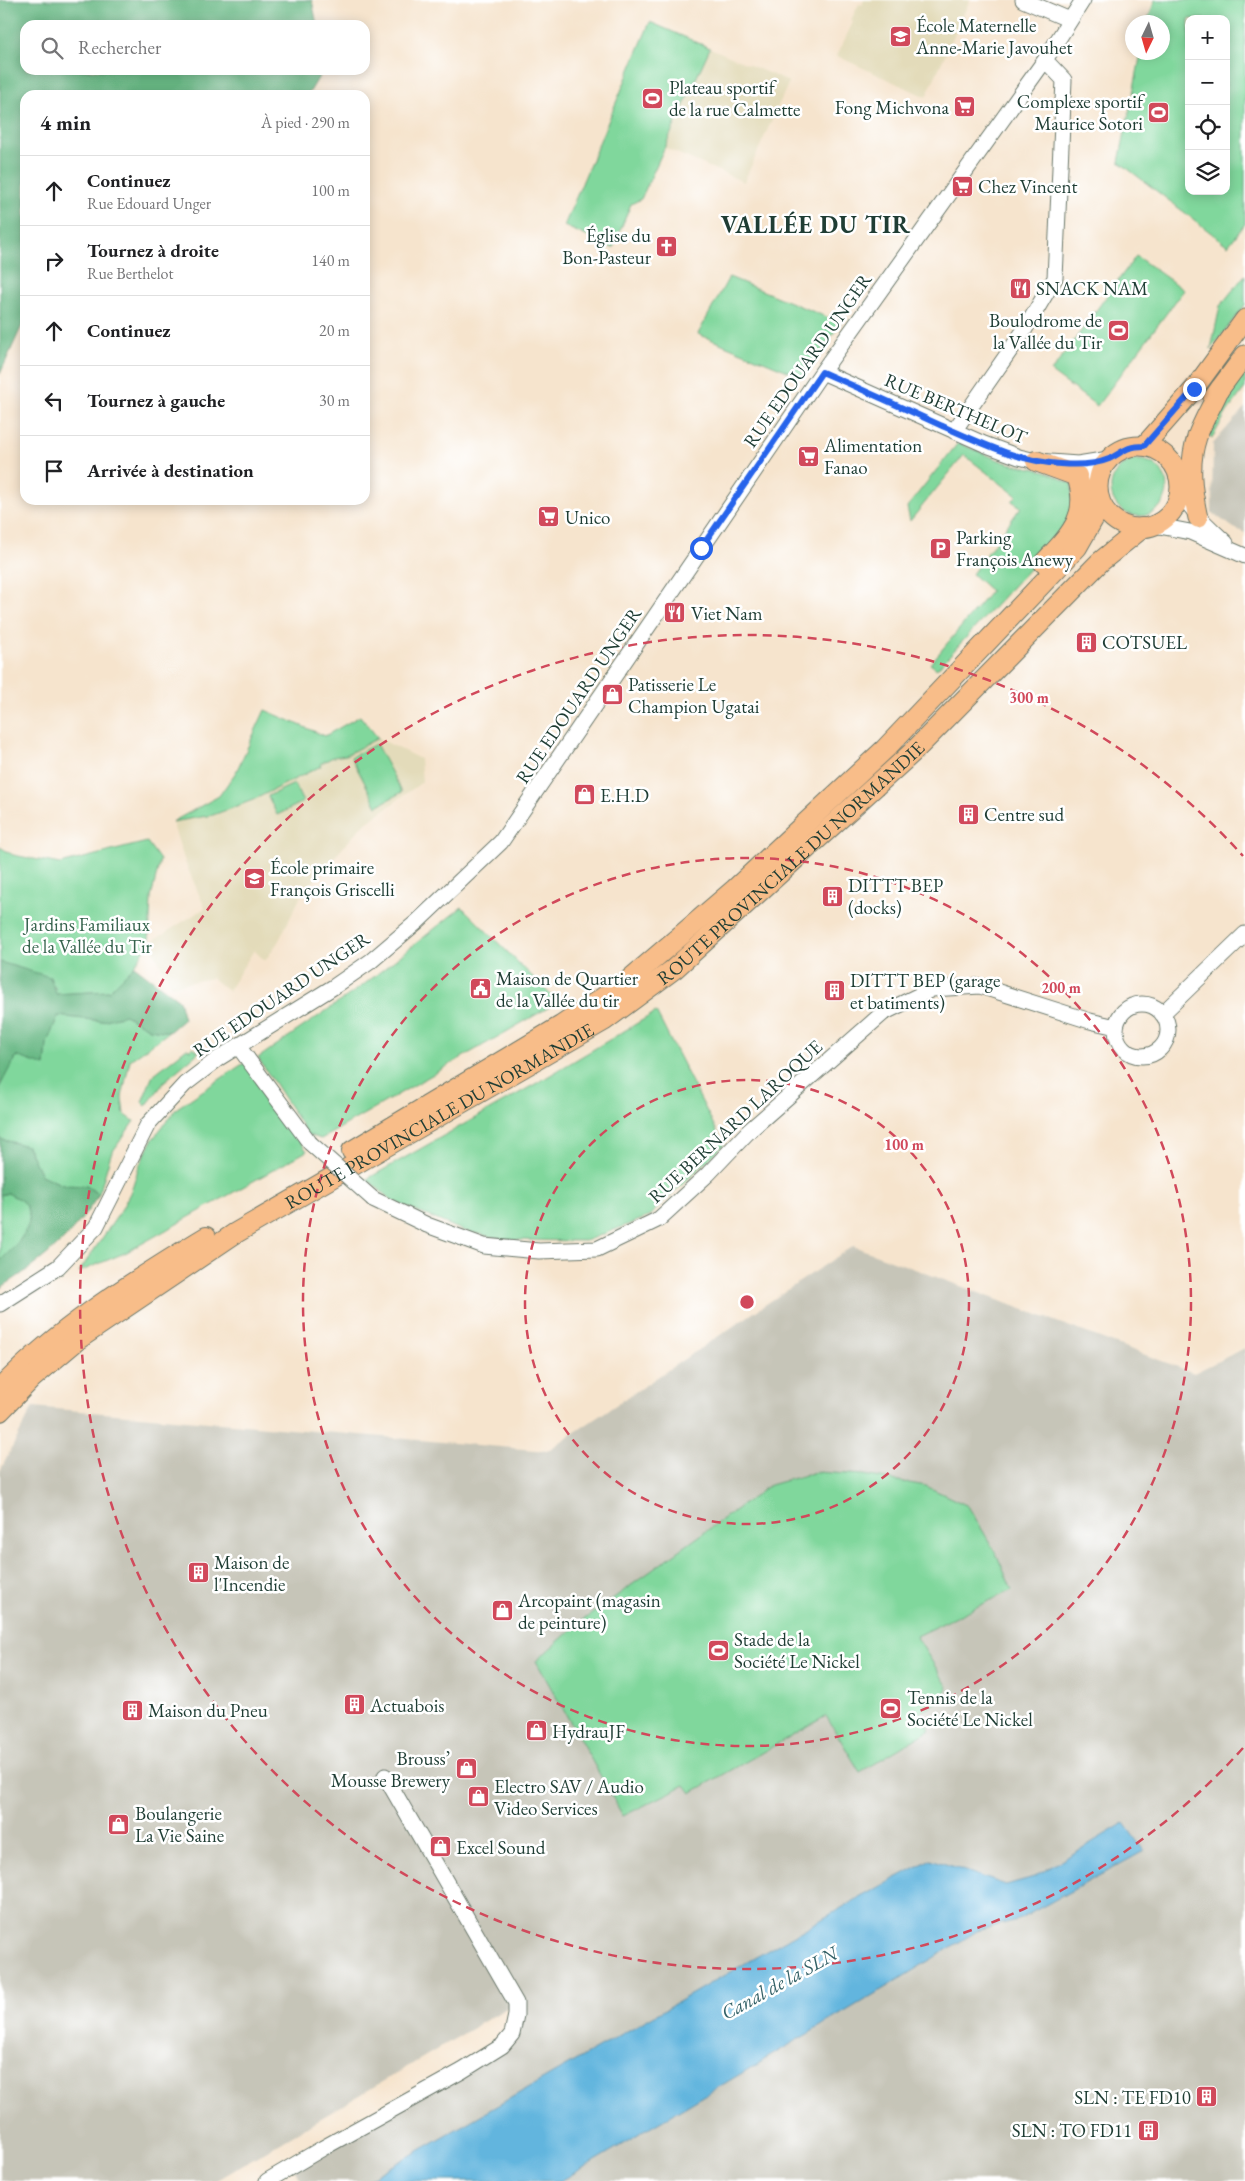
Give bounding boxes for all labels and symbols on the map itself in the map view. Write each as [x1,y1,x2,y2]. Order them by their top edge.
place label: École Maternelle Anne-Marie Javouhet [915,13,1072,60]
north arrow [1125,15,1170,60]
school or university icon: École Maternelle Anne-Marie Javouhet [888,24,912,48]
place label: Plateau sportif de la rue Calmette [669,75,801,122]
sports icon: Plateau sportif de la rue Calmette [641,86,665,110]
place label: Complexe sportif Maurice Sotori [1017,89,1145,136]
place label: Fong Michvona [835,95,949,120]
supermarket icon: Fong Michvona [953,95,977,119]
sports icon: Complexe sportif Maurice Sotori [1147,100,1171,124]
supermarket icon: Chez Vincent [950,174,974,198]
place label: Chez Vincent [978,174,1078,199]
district label: VALLÉE DU TIR [721,209,911,240]
place label: Église du Bon-Pasteur [562,223,652,270]
church icon: Église du Bon-Pasteur [655,234,679,258]
street label: RUE EDOUARD UNGER [738,268,877,453]
restaurant icon: SNACK NAM [1008,276,1032,300]
place label: SNACK NAM [1036,276,1148,301]
place label: Boulodrome de la Vallée du Tir [989,308,1103,355]
sports icon: Boulodrome de la Vallée du Tir [1106,319,1130,343]
street label: RUE BERTHELOT [881,367,1031,450]
route end [1183,378,1206,401]
place label: Alimentation Fanao [823,433,922,480]
supermarket icon: Alimentation Fanao [796,444,820,468]
supermarket icon: Unico [537,505,561,529]
place label: Unico [565,505,610,530]
place label: Parking François Anewy [956,525,1074,572]
parking icon: Parking François Anewy [928,536,952,560]
route start [690,537,713,560]
restaurant icon: Viet Nam [663,601,687,625]
place label: Viet Nam [691,601,763,626]
street label: RUE EDOUARD UNGER [510,602,647,788]
building icon: COTSUEL [1074,630,1098,654]
place label: COTSUEL [1102,630,1187,655]
place label: Patisserie Le Champion Ugatai [628,672,760,719]
shop icon: Patisserie Le Champion Ugatai [600,683,624,707]
text: 300 m [1009,688,1049,707]
street label: ROUTE PROVINCIALE DU NORMANDIE [652,736,930,991]
shop icon: E.H.D [572,783,596,807]
place label: E.H.D [600,783,649,808]
building icon: Centre sud [956,802,980,826]
place label: Centre sud [984,802,1065,827]
place label: École primaire François Griscelli [270,855,395,902]
school or university icon: École primaire François Griscelli [242,866,266,890]
place label: DITTT BEP (docks) [848,873,944,920]
building icon: DITTT BEP (docks) [820,884,844,908]
park label: Jardins Familiaux de la Vallée du Tir [22,912,153,959]
street label: RUE EDOUARD UNGER [188,926,375,1063]
place label: Maison de Quartier de la Vallée du tir [496,966,639,1013]
place label: DITTT BEP (garage et batiments) [850,968,1000,1015]
public building icon: Maison de Quartier de la Vallée du tir [468,977,492,1001]
text: 200 m [1041,978,1081,997]
building icon: DITTT BEP (garage et batiments) [822,979,846,1003]
street label: ROUTE PROVINCIALE DU NORMANDIE [280,1017,598,1215]
street label: RUE BERNARD LAROQUE [643,1034,828,1209]
text: 100 m [884,1135,924,1154]
centre of rings [738,1293,756,1311]
place label: Maison de l'Incendie [214,1550,289,1597]
building icon: Maison de l'Incendie [186,1561,210,1585]
place label: Arcopaint (magasin de peinture) [517,1588,661,1635]
shop icon: Arcopaint (magasin de peinture) [490,1599,514,1623]
place label: Stade de la Société Le Nickel [734,1627,860,1674]
sports icon: Stade de la Société Le Nickel [706,1638,730,1662]
place label: Tennis de la Société Le Nickel [907,1685,1033,1732]
building icon: Actuabois [342,1693,366,1717]
place label: Actuabois [369,1693,444,1718]
sports icon: Tennis de la Société Le Nickel [879,1696,903,1720]
building icon: Maison du Pneu [120,1698,144,1722]
place label: Maison du Pneu [148,1698,268,1723]
shop icon: HydrauJF [524,1719,548,1743]
place label: HydrauJF [552,1719,625,1744]
place label: Brouss’ Mousse Brewery [331,1746,451,1793]
shop icon: Brouss’ Mousse Brewery [454,1757,478,1781]
place label: Electro SAV / Audio Video Services [494,1774,644,1821]
shop icon: Electro SAV / Audio Video Services [466,1785,490,1809]
place label: Boulangerie La Vie Saine [135,1801,224,1848]
shop icon: Boulangerie La Vie Saine [107,1812,131,1836]
shop icon: Excel Sound [428,1835,452,1859]
place label: Excel Sound [456,1835,546,1860]
water label: Canal de la SLN [716,1939,844,2026]
place label: SLN : TE FD10 [1074,2085,1191,2110]
building icon: SLN : TE FD10 [1195,2085,1219,2109]
place label: SLN : TO FD11 [1012,2118,1132,2143]
building icon: SLN : TO FD11 [1136,2118,1160,2142]

